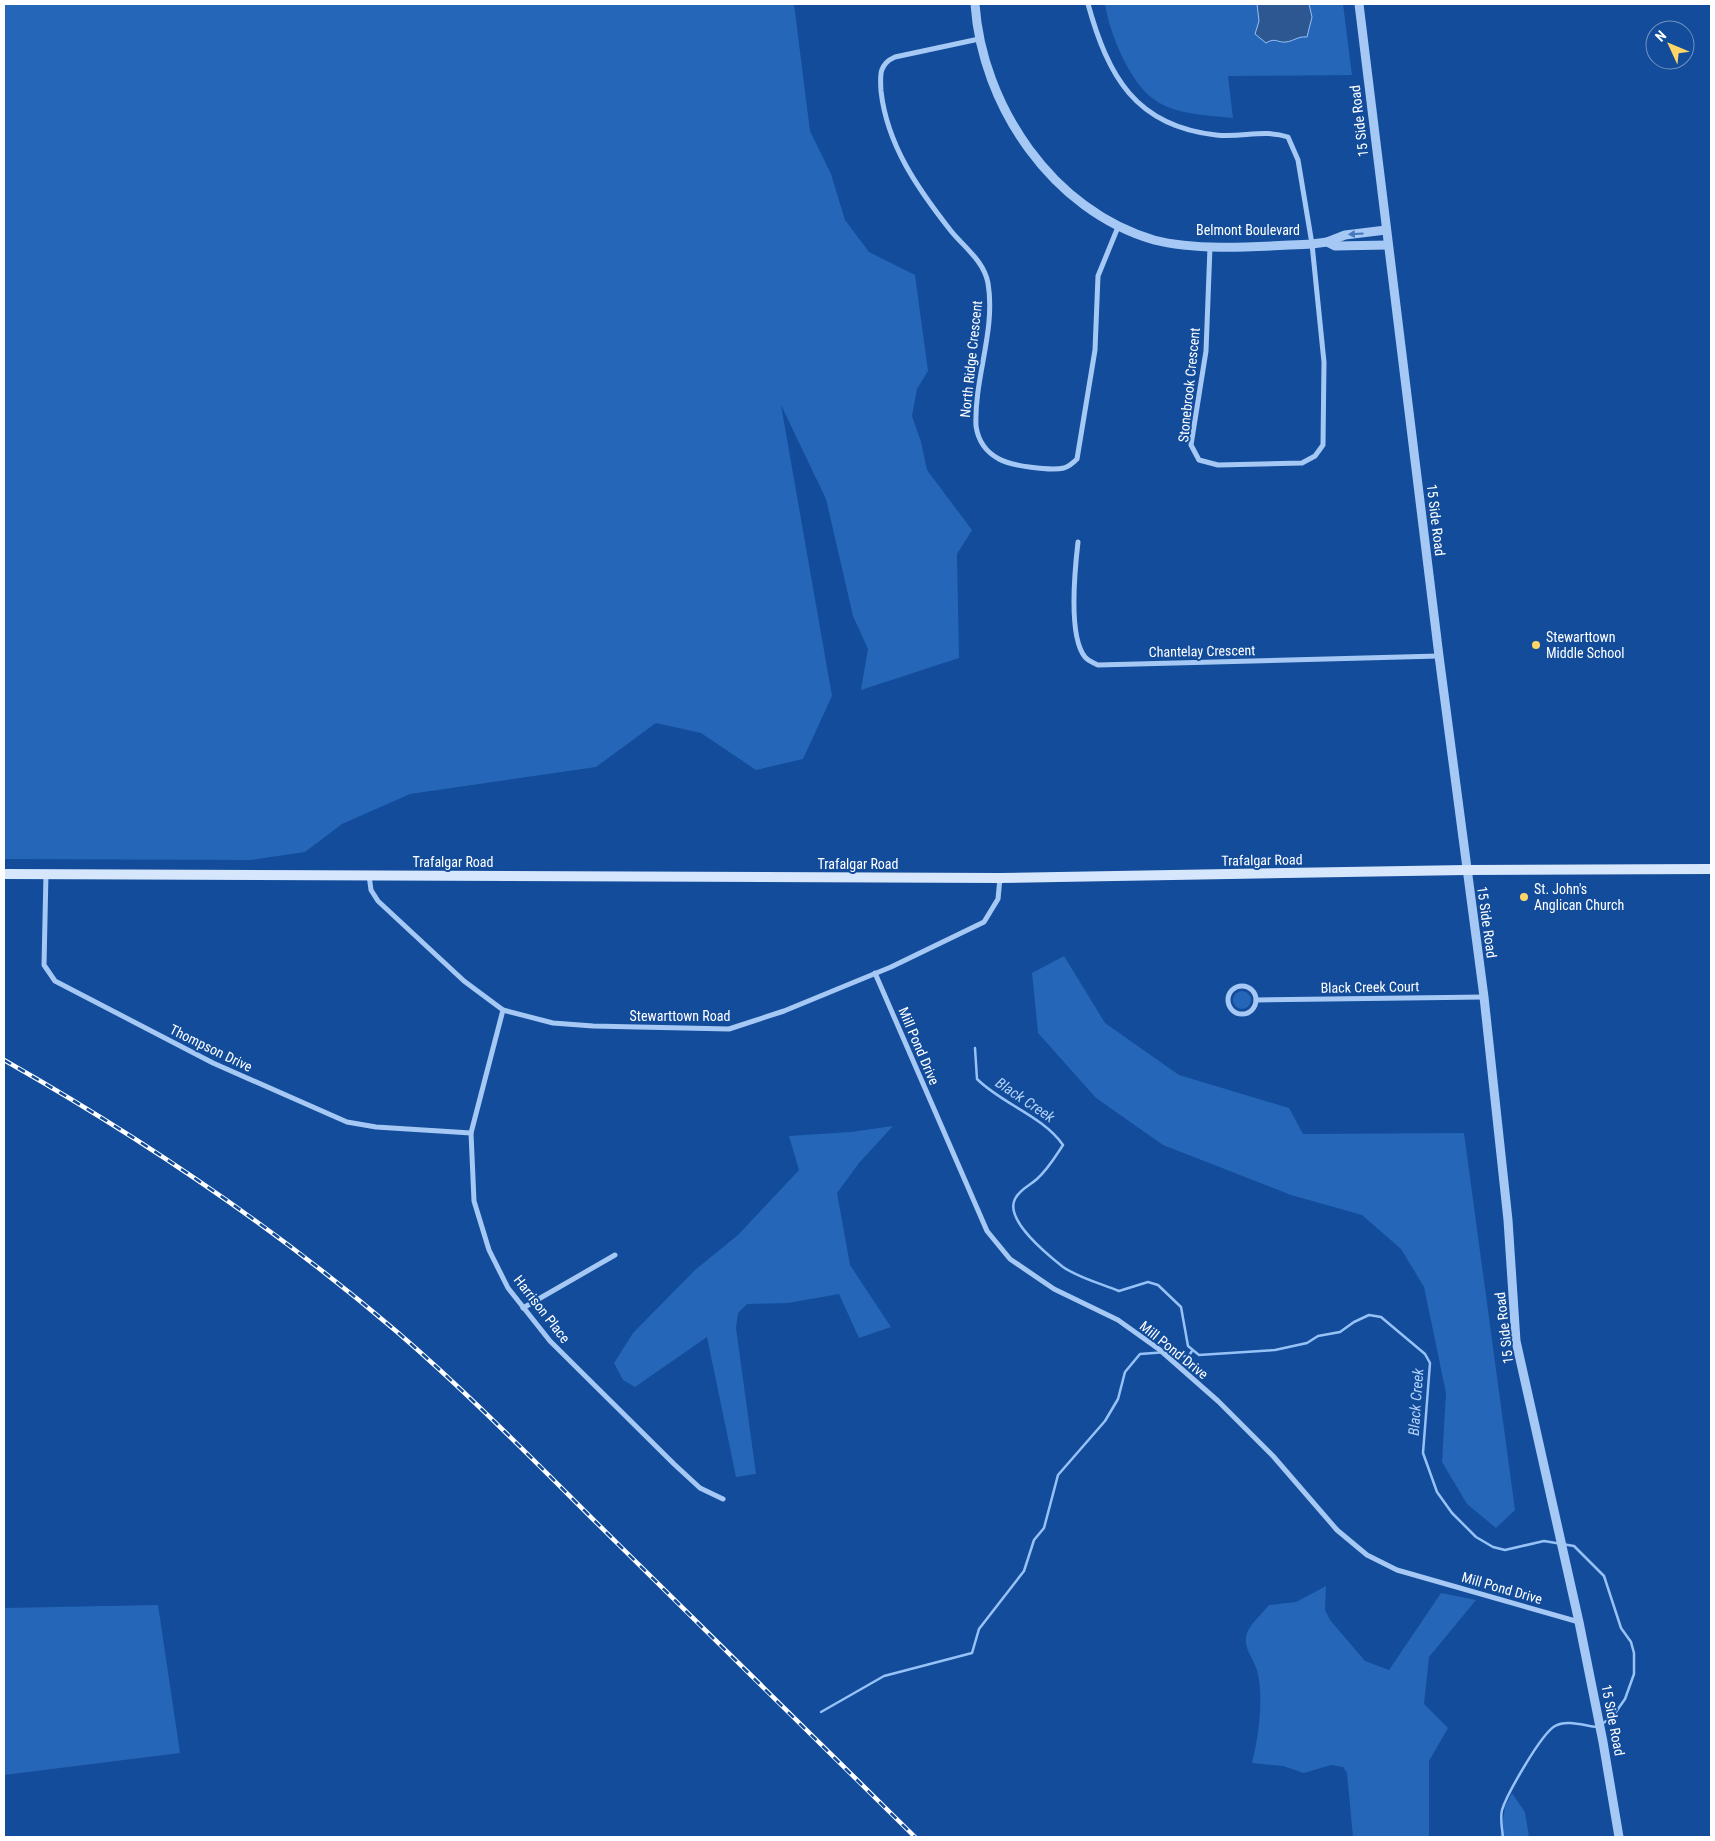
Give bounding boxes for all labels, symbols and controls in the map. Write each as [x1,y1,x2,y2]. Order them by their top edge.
north arrow [1645,20,1695,70]
text: N [1652,27,1669,45]
street label: 15 Side Road [1347,84,1371,158]
street label: Belmont Boulevard [1196,222,1300,238]
one-way arrow [1348,231,1364,239]
street label: North Ridge Crescent [957,300,985,418]
street label: Stonebrook Crescent [1175,327,1203,443]
street label: 15 Side Road [1424,483,1448,557]
place label: Stewarttown Middle School [1546,629,1624,661]
marker: Stewarttown Middle School [1530,639,1542,651]
street label: Chantelay Crescent [1149,642,1255,660]
street label: Trafalgar Road [1221,851,1303,869]
street label: Trafalgar Road [412,854,494,870]
street label: Trafalgar Road [817,856,899,872]
place label: St. John's Anglican Church [1534,881,1624,913]
street label: 15 Side Road [1474,885,1500,959]
marker: St. John's Anglican Church [1518,891,1530,903]
street label: Black Creek Court [1320,978,1420,996]
street label: Mill Pond Drive [895,1005,943,1088]
street label: Stewarttown Road [630,1008,730,1024]
street label: Thompson Drive [167,1021,255,1075]
water label: Black Creek [992,1074,1058,1127]
street label: Harrison Place [511,1272,574,1346]
street label: 15 Side Road [1492,1291,1516,1365]
street label: Mill Pond Drive [1137,1318,1212,1383]
water label: Black Creek [1405,1367,1427,1436]
street label: Mill Pond Drive [1460,1569,1545,1607]
street label: 15 Side Road [1598,1683,1628,1757]

